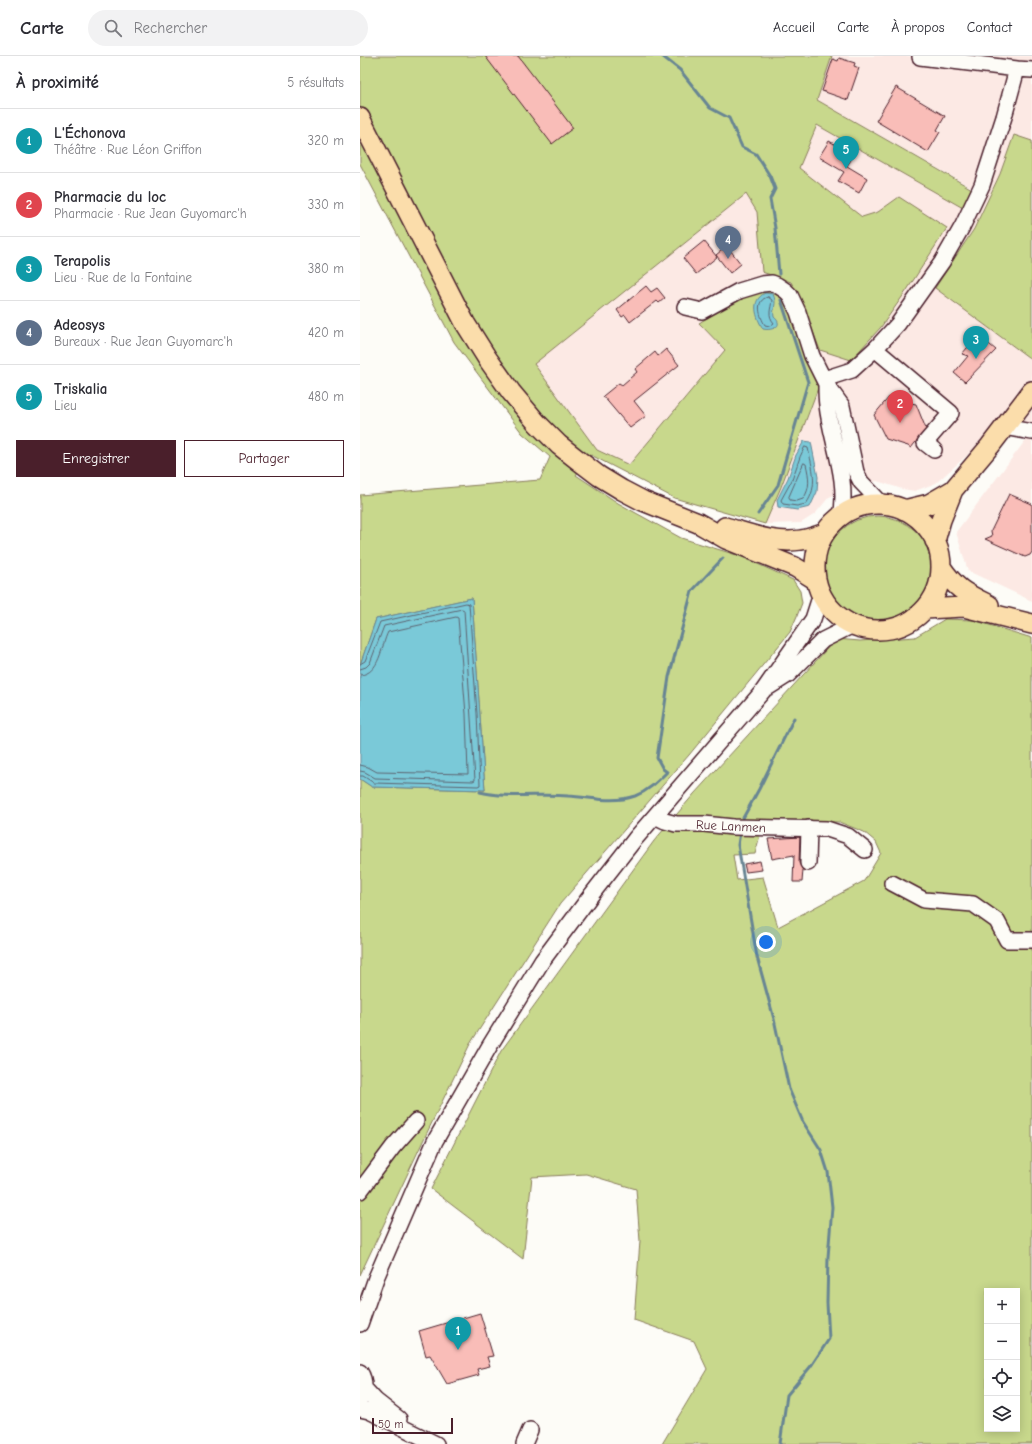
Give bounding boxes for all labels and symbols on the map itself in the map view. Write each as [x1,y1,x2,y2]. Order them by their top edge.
pin: 5 [833,136,859,169]
pin: 4 [715,226,741,259]
pin: 3 [963,326,989,359]
pin: 2 [887,390,913,423]
street label: Rue Lanmen [696,817,766,835]
your location [756,932,776,952]
pin: 1 [445,1317,471,1350]
scale bar [372,1416,453,1435]

